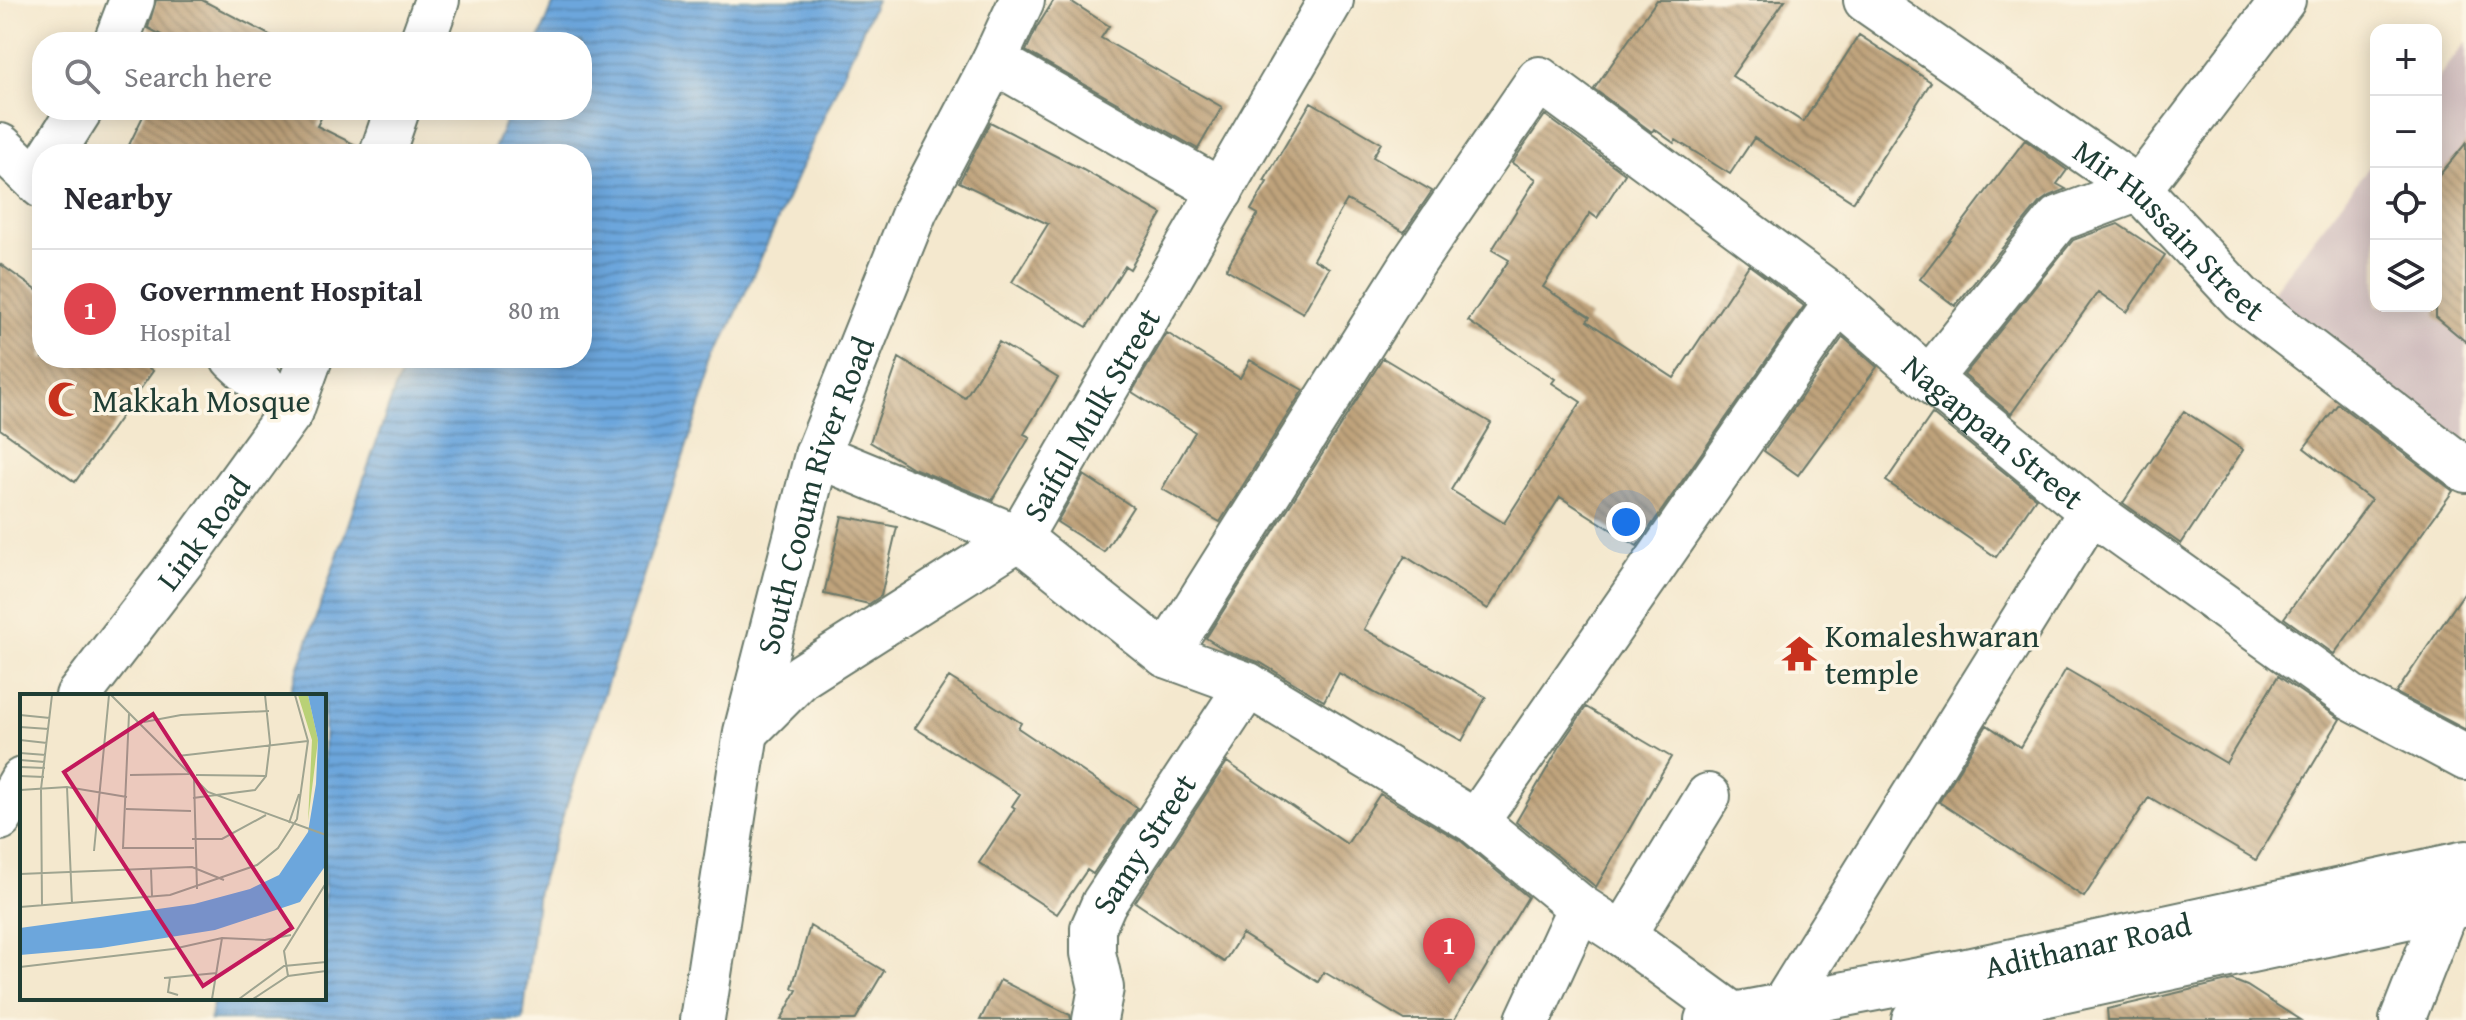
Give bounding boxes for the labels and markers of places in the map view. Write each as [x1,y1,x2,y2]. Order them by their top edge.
place label: Makkah Mosque [92,377,310,424]
mosque icon: Makkah Mosque [47,381,85,419]
place label: Komaleshwaran temple [1825,612,2040,696]
temple icon: Komaleshwaran temple [1780,634,1818,672]
pin: 1 [1423,918,1475,984]

